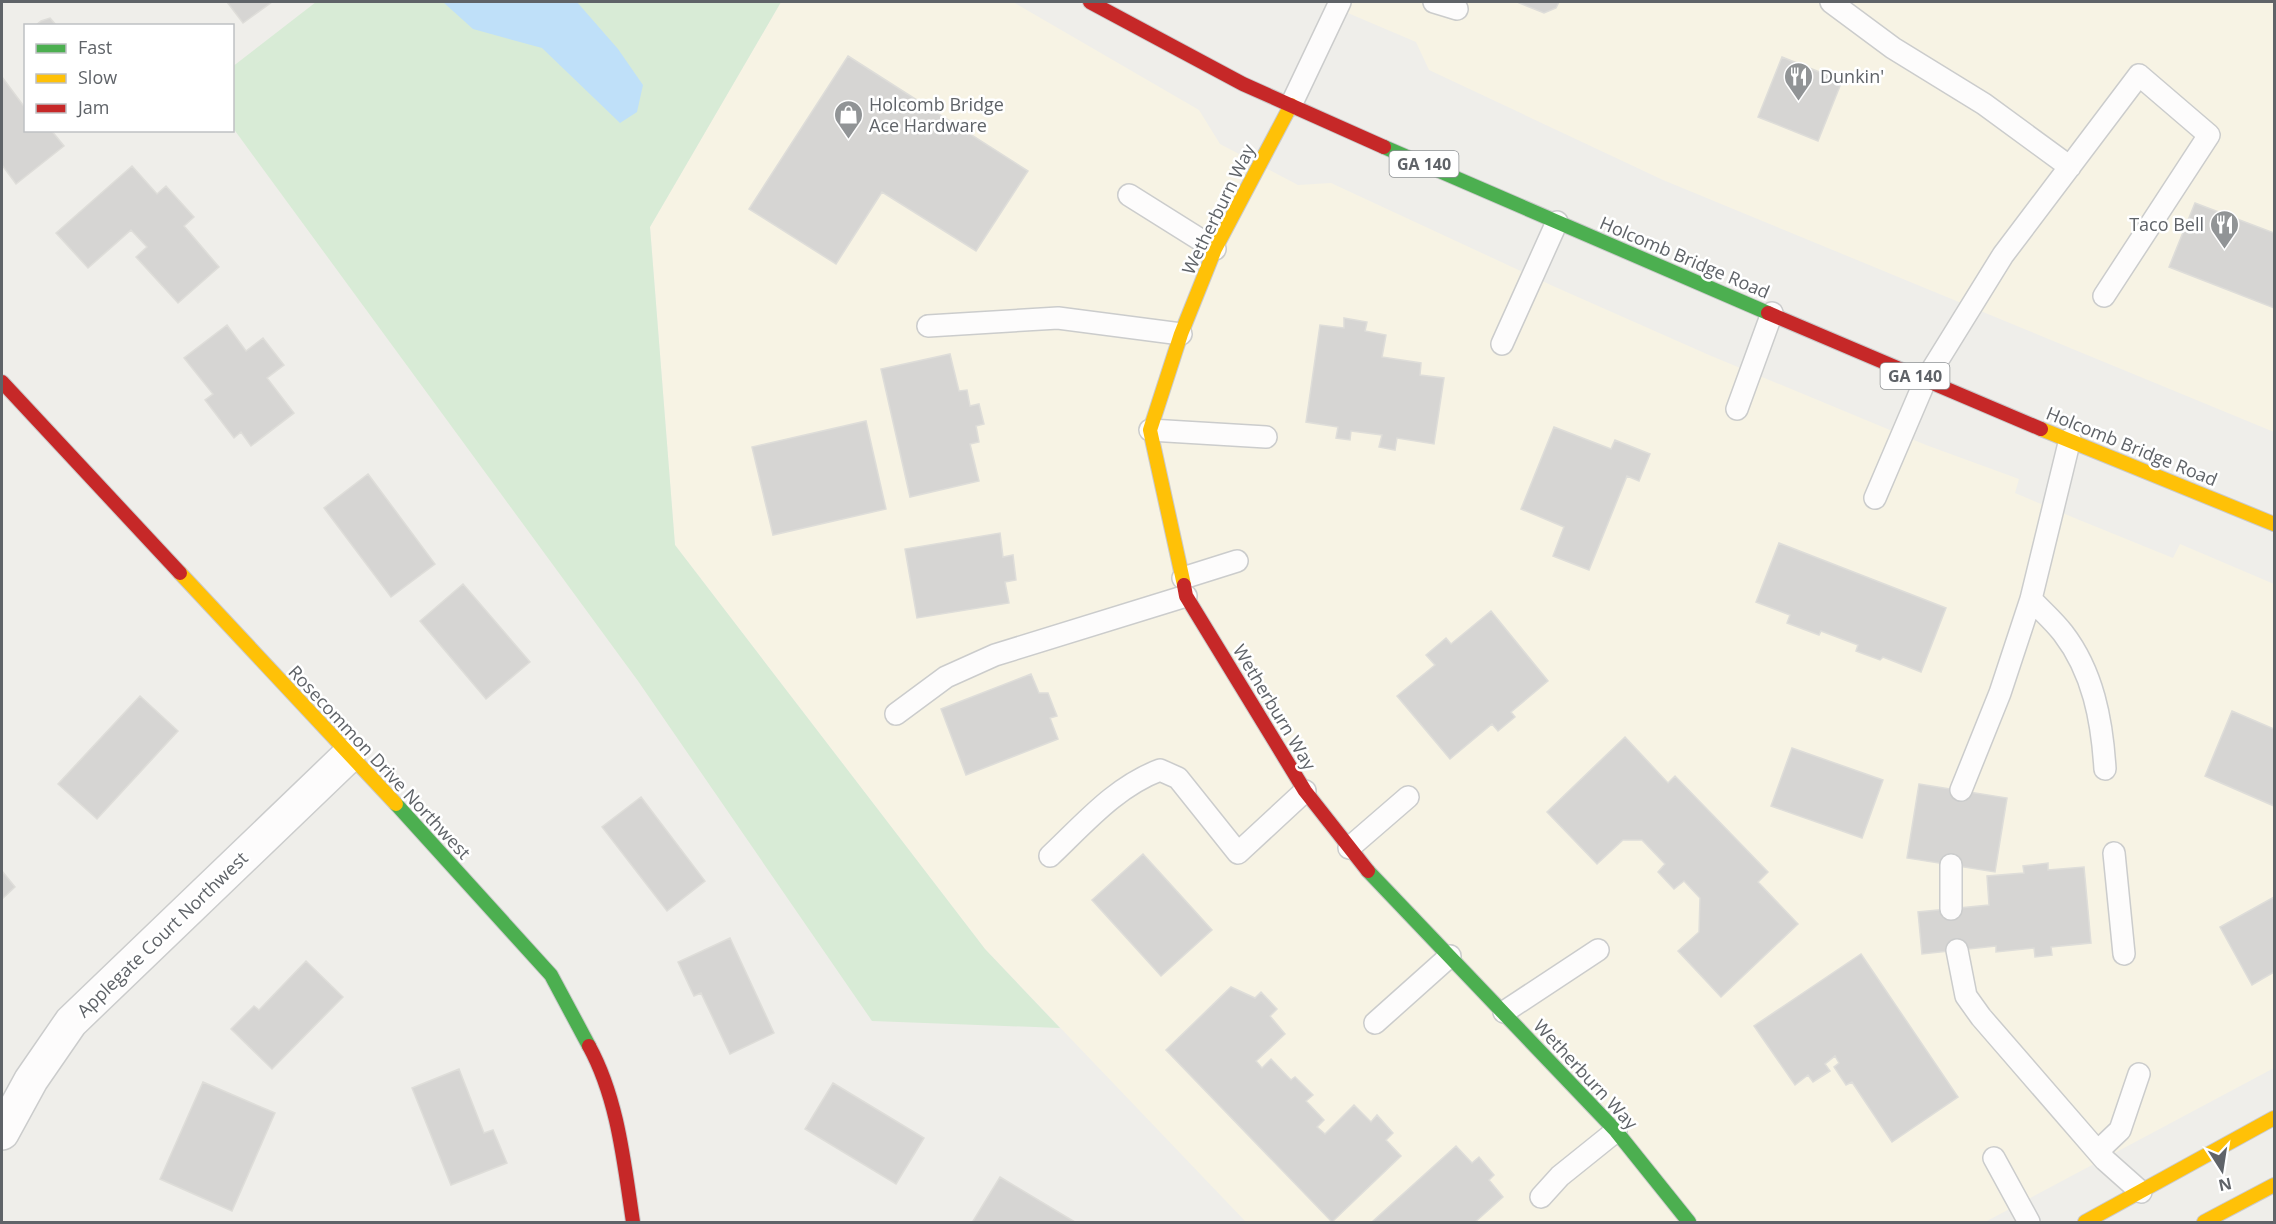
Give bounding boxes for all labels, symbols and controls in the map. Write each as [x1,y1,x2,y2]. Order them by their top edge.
legend [24,24,234,132]
text: Fast [78,35,112,59]
restaurant icon: Dunkin' [1783,60,1815,102]
place label: Dunkin' [1820,64,1884,88]
text: Slow [78,65,117,89]
place label: Holcomb Bridge Ace Hardware [869,92,1004,137]
text: Jam [76,95,110,119]
shop icon: Holcomb Bridge Ace Hardware [832,98,864,140]
street label: Wetherburn Way [1176,139,1260,278]
road number: GA 140 [1390,151,1458,177]
restaurant icon: Taco Bell [2209,208,2241,250]
street label: Holcomb Bridge Road [1596,210,1774,304]
place label: Taco Bell [2129,212,2204,236]
road number: GA 140 [1880,363,1950,389]
street label: Holcomb Bridge Road [2043,401,2221,491]
street label: Wetherburn Way [1228,640,1322,775]
street label: Rosecommon Drive Northwest [284,660,476,864]
street label: Applegate Court Northwest [71,846,253,1022]
street label: Wetherburn Way [1529,1014,1644,1135]
north arrow [2192,1140,2252,1200]
text: N [2216,1173,2234,1197]

